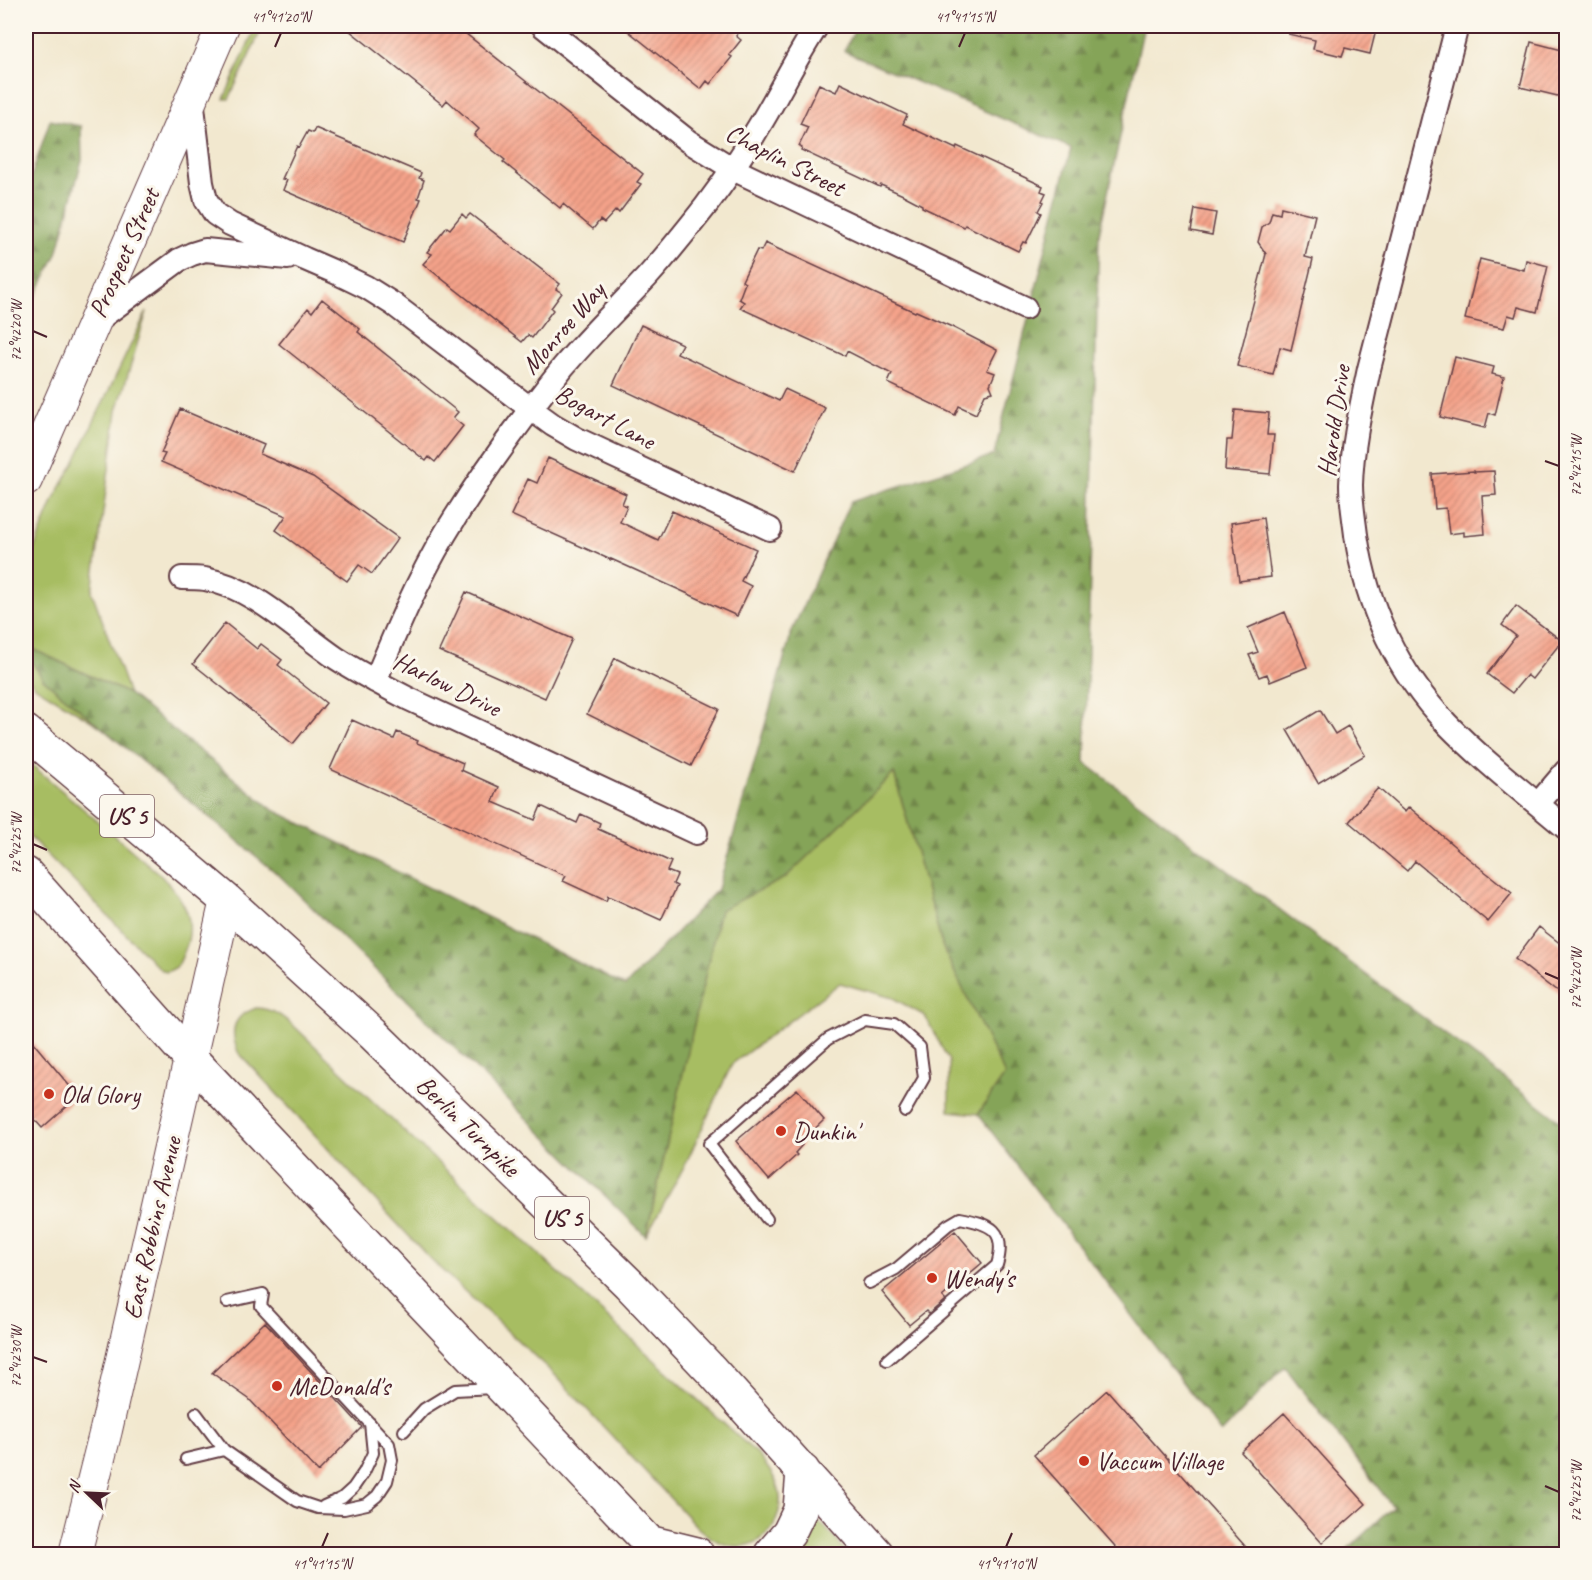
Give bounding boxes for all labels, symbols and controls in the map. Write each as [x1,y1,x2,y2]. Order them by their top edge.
text: 41°41'20"N [251,8,314,27]
text: 41°41'15"N [935,8,998,27]
street label: Chaplin Street [720,116,852,205]
street label: Prospect Street [81,181,168,323]
street label: Monroe Way [514,273,614,381]
text: 72°42'20"W [7,297,26,361]
street label: Harold Drive [1310,361,1358,479]
street label: Bogart Lane [549,377,663,458]
text: 72°42'15"W [1567,432,1586,496]
street label: Harlow Drive [388,644,508,725]
road number: US 5 [100,795,154,837]
text: 72°42'25"W [7,810,26,874]
text: 72°42'20"W [1567,945,1586,1009]
street label: Berlin Turnpike [409,1068,528,1185]
place label: Old Glory [61,1078,142,1111]
marker: Old Glory [42,1087,56,1101]
place label: Dunkin' [793,1115,863,1148]
marker: Dunkin' [774,1124,788,1138]
street label: East Robbins Avenue [115,1132,189,1322]
road number: US 5 [535,1197,589,1239]
place label: Wendy's [944,1262,1016,1295]
marker: Wendy's [925,1271,939,1285]
text: 72°42'30"W [7,1323,26,1387]
place label: McDonald's [289,1370,392,1403]
marker: McDonald's [270,1379,284,1393]
place label: Vaccum Village [1096,1445,1225,1478]
marker: Vaccum Village [1077,1454,1091,1468]
text: 72°42'25"W [1567,1458,1586,1522]
north arrow [57,1463,117,1523]
text: N [63,1476,86,1496]
text: 41°41'15"N [292,1555,355,1574]
text: 41°41'10"N [976,1555,1039,1574]

